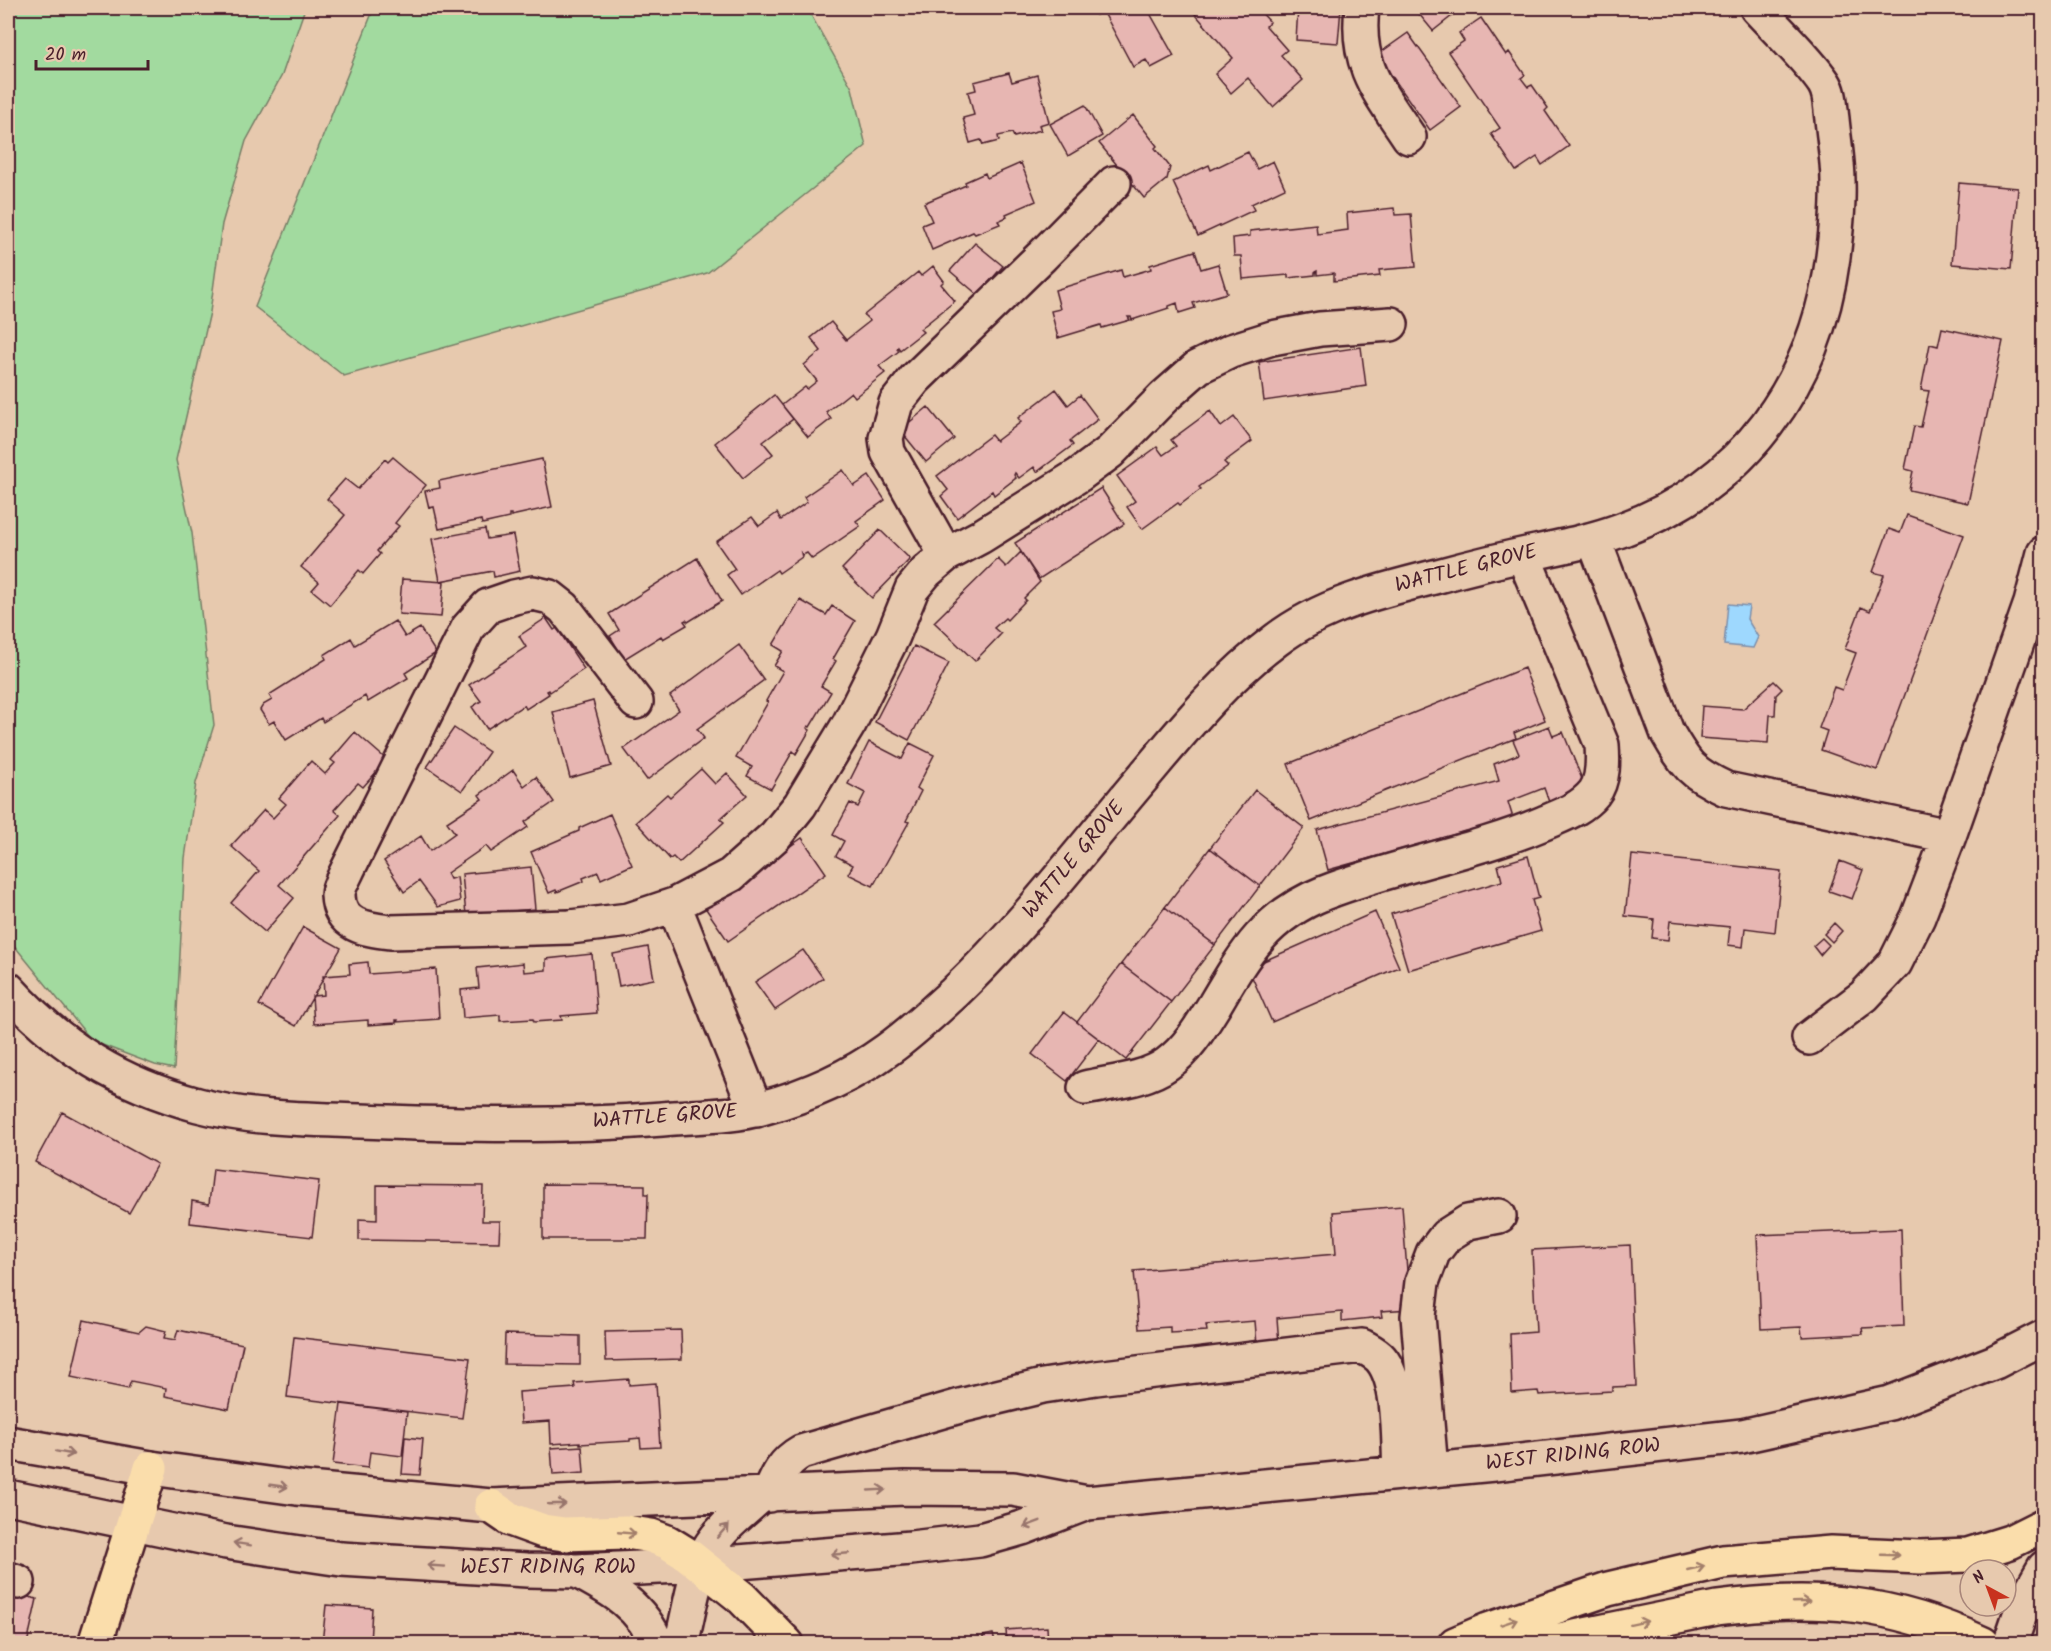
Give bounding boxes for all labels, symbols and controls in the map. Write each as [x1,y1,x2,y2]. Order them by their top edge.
scale bar [36,33,148,71]
text: 20 m [45,41,86,70]
street label: WATTLE GROVE [1392,535,1541,603]
street label: WATTLE GROVE [1015,793,1134,926]
street label: WATTLE GROVE [591,1095,739,1139]
street label: WEST RIDING ROW [1484,1429,1662,1481]
one-way arrow [55,1448,74,1459]
one-way arrow [268,1480,288,1491]
one-way arrow [867,1484,887,1495]
one-way arrow [546,1498,566,1509]
one-way arrow [1023,1519,1042,1530]
one-way arrow [716,1524,730,1539]
one-way arrow [617,1528,637,1539]
one-way arrow [233,1539,253,1550]
one-way arrow [831,1548,851,1559]
one-way arrow [1880,1550,1900,1561]
street label: WEST RIDING ROW [460,1551,636,1584]
north arrow [1958,1558,2018,1618]
one-way arrow [427,1560,446,1571]
one-way arrow [1686,1562,1706,1573]
text: N [1967,1565,1991,1591]
one-way arrow [1790,1596,1810,1607]
one-way arrow [1499,1616,1518,1627]
one-way arrow [1629,1617,1648,1628]

